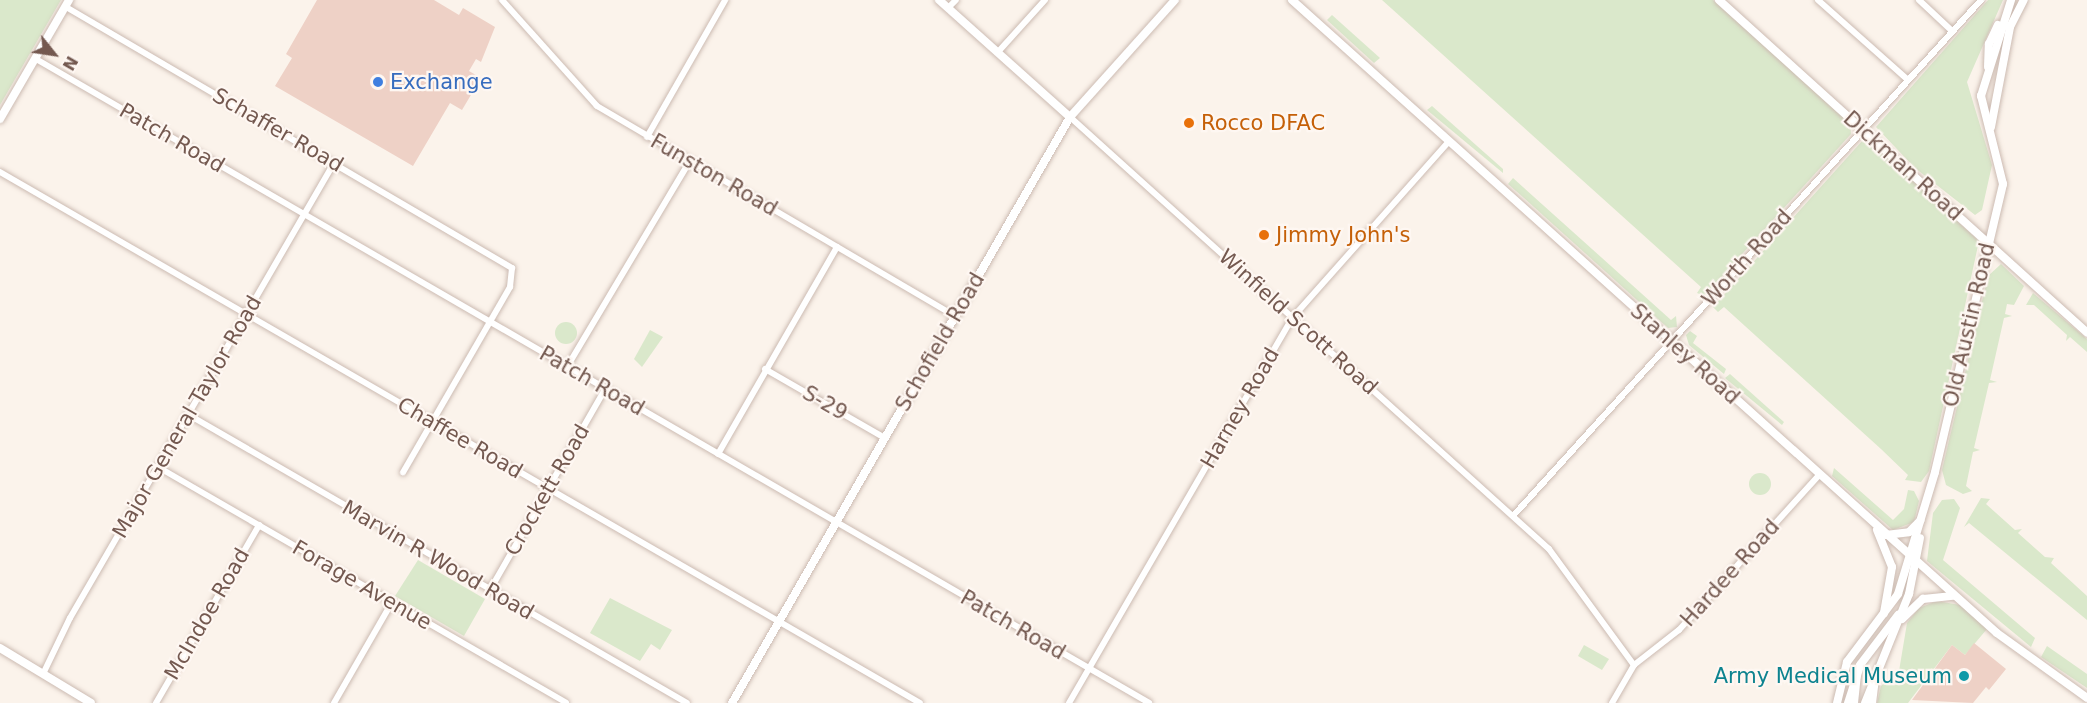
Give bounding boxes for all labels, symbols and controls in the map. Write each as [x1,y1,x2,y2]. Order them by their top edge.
north arrow [24,24,84,84]
text: N [58,53,82,74]
place label: Exchange [390,69,493,95]
marker: Exchange [371,75,385,89]
street label: Schaffer Road [208,82,348,178]
street label: Patch Road [115,98,229,178]
street label: Dickman Road [1838,106,1968,226]
place label: Rocco DFAC [1201,110,1325,136]
marker: Rocco DFAC [1182,116,1196,130]
street label: Funston Road [646,129,782,221]
street label: Worth Road [1697,204,1797,312]
place label: Jimmy John's [1276,222,1410,248]
marker: Jimmy John's [1257,228,1271,242]
street label: Old Austin Road [1938,240,2000,410]
street label: Winfield Scott Road [1213,244,1383,400]
street label: Schofield Road [890,268,990,416]
street label: Major General Taylor Road [107,291,267,543]
street label: Stanley Road [1625,298,1745,410]
street label: Patch Road [535,341,649,421]
street label: Harney Road [1195,343,1285,473]
street label: S-29 [798,380,852,426]
street label: Chaffee Road [393,392,527,484]
street label: Crockett Road [499,420,595,560]
street label: Marvin R Wood Road [338,495,538,625]
street label: Hardee Road [1675,514,1785,632]
street label: Forage Avenue [288,535,436,635]
street label: McIndoe Road [159,544,255,684]
street label: Patch Road [956,585,1070,665]
place label: Army Medical Museum [1714,663,1952,689]
marker: Army Medical Museum [1957,669,1971,683]

